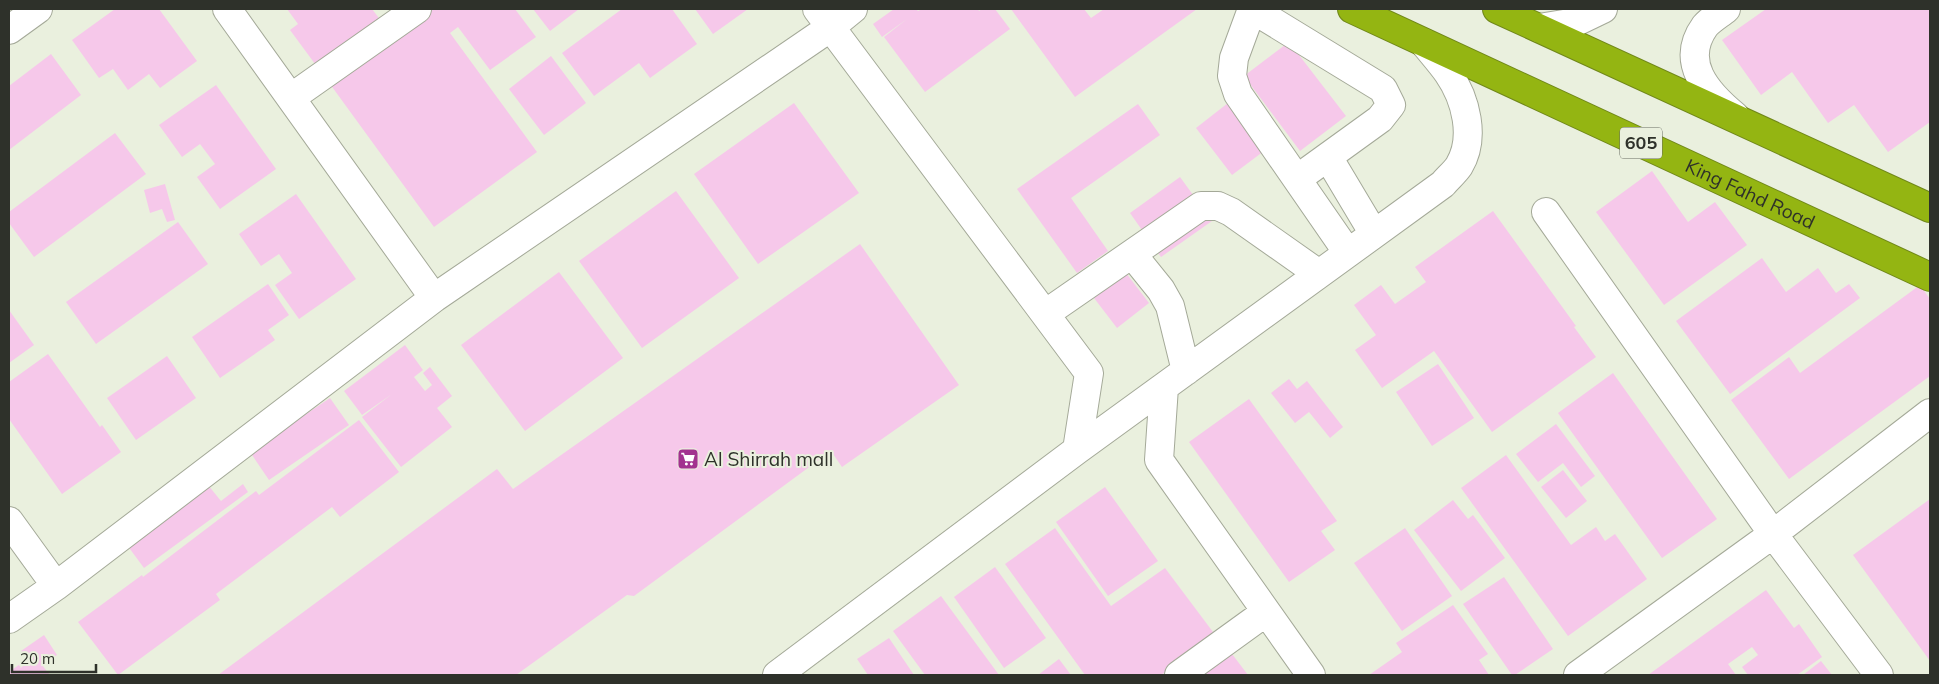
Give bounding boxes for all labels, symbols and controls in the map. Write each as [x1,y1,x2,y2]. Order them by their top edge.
road number: 605 [1620,128,1662,158]
street label: King Fahd Road [1682,153,1819,234]
supermarket icon: Al Shirrah mall [676,447,700,471]
place label: Al Shirrah mall [704,447,833,471]
scale bar [12,642,96,674]
text: 20 m [20,649,55,668]

